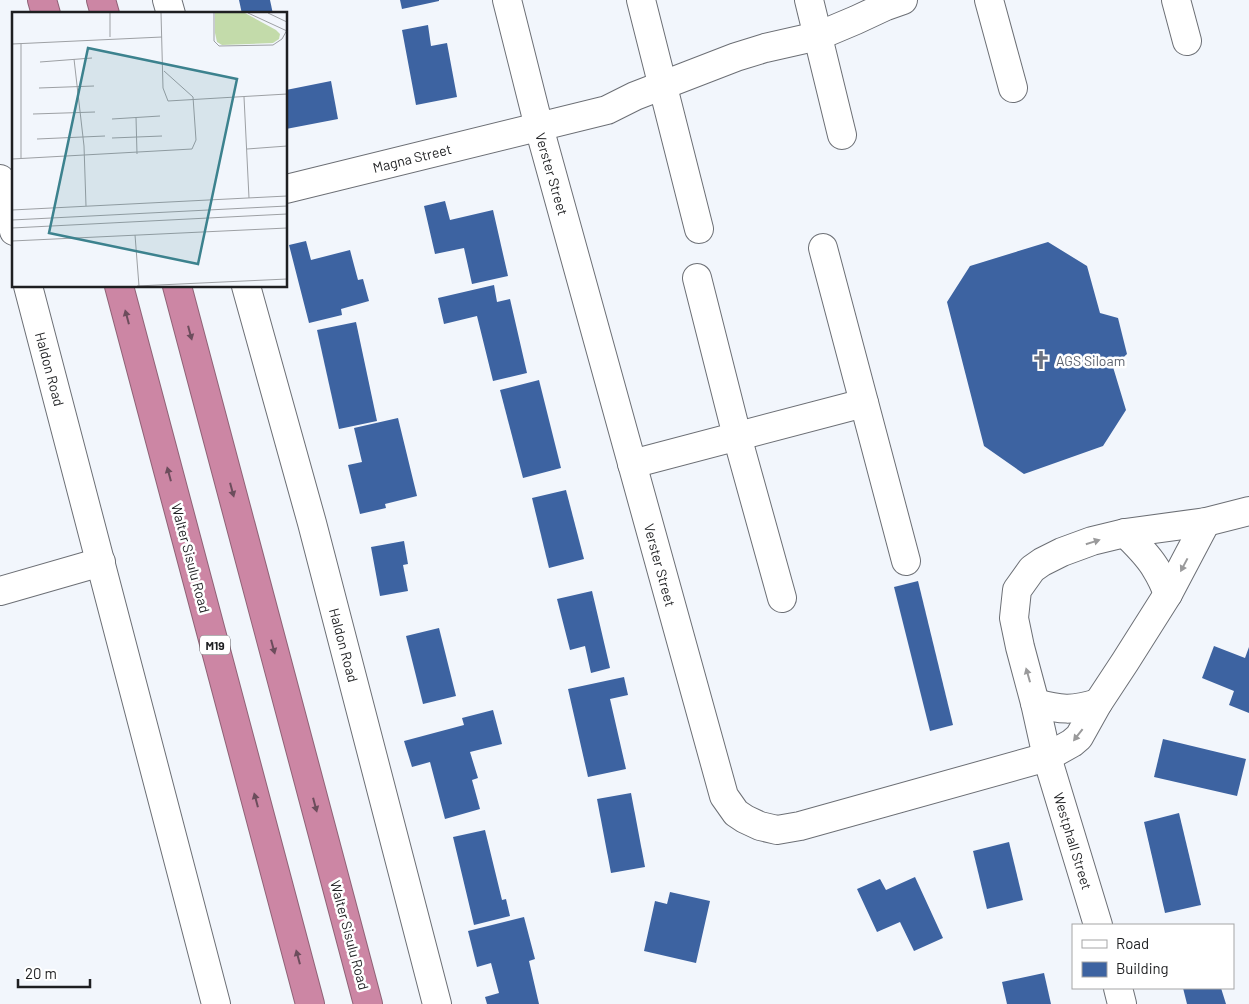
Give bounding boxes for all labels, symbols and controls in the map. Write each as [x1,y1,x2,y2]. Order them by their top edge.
inset map [12,12,288,288]
street label: Verster Street [532,131,572,217]
street label: Magna Street [371,140,453,176]
one-way arrow [123,309,131,324]
one-way arrow [186,326,194,341]
street label: Haldon Road [32,330,68,408]
church icon: AGS Siloam [1030,349,1052,371]
place label: AGS Siloam [1056,352,1125,369]
one-way arrow [165,466,173,481]
one-way arrow [228,483,236,498]
street label: Walter Sisulu Road [168,501,214,615]
street label: Verster Street [641,522,679,608]
one-way arrow [1085,537,1100,545]
one-way arrow [1179,558,1188,572]
street label: Haldon Road [326,606,362,684]
road number: M19 [200,636,230,654]
one-way arrow [270,640,278,655]
one-way arrow [1024,668,1032,683]
one-way arrow [1073,729,1083,742]
street label: Westphall Street [1050,790,1096,892]
one-way arrow [252,792,260,807]
one-way arrow [311,797,319,812]
street label: Walter Sisulu Road [327,878,373,992]
legend [1072,924,1234,989]
text: Road [1116,934,1149,952]
one-way arrow [294,949,302,964]
scale bar [18,956,90,988]
text: Building [1116,959,1169,977]
text: 20 m [25,964,57,982]

